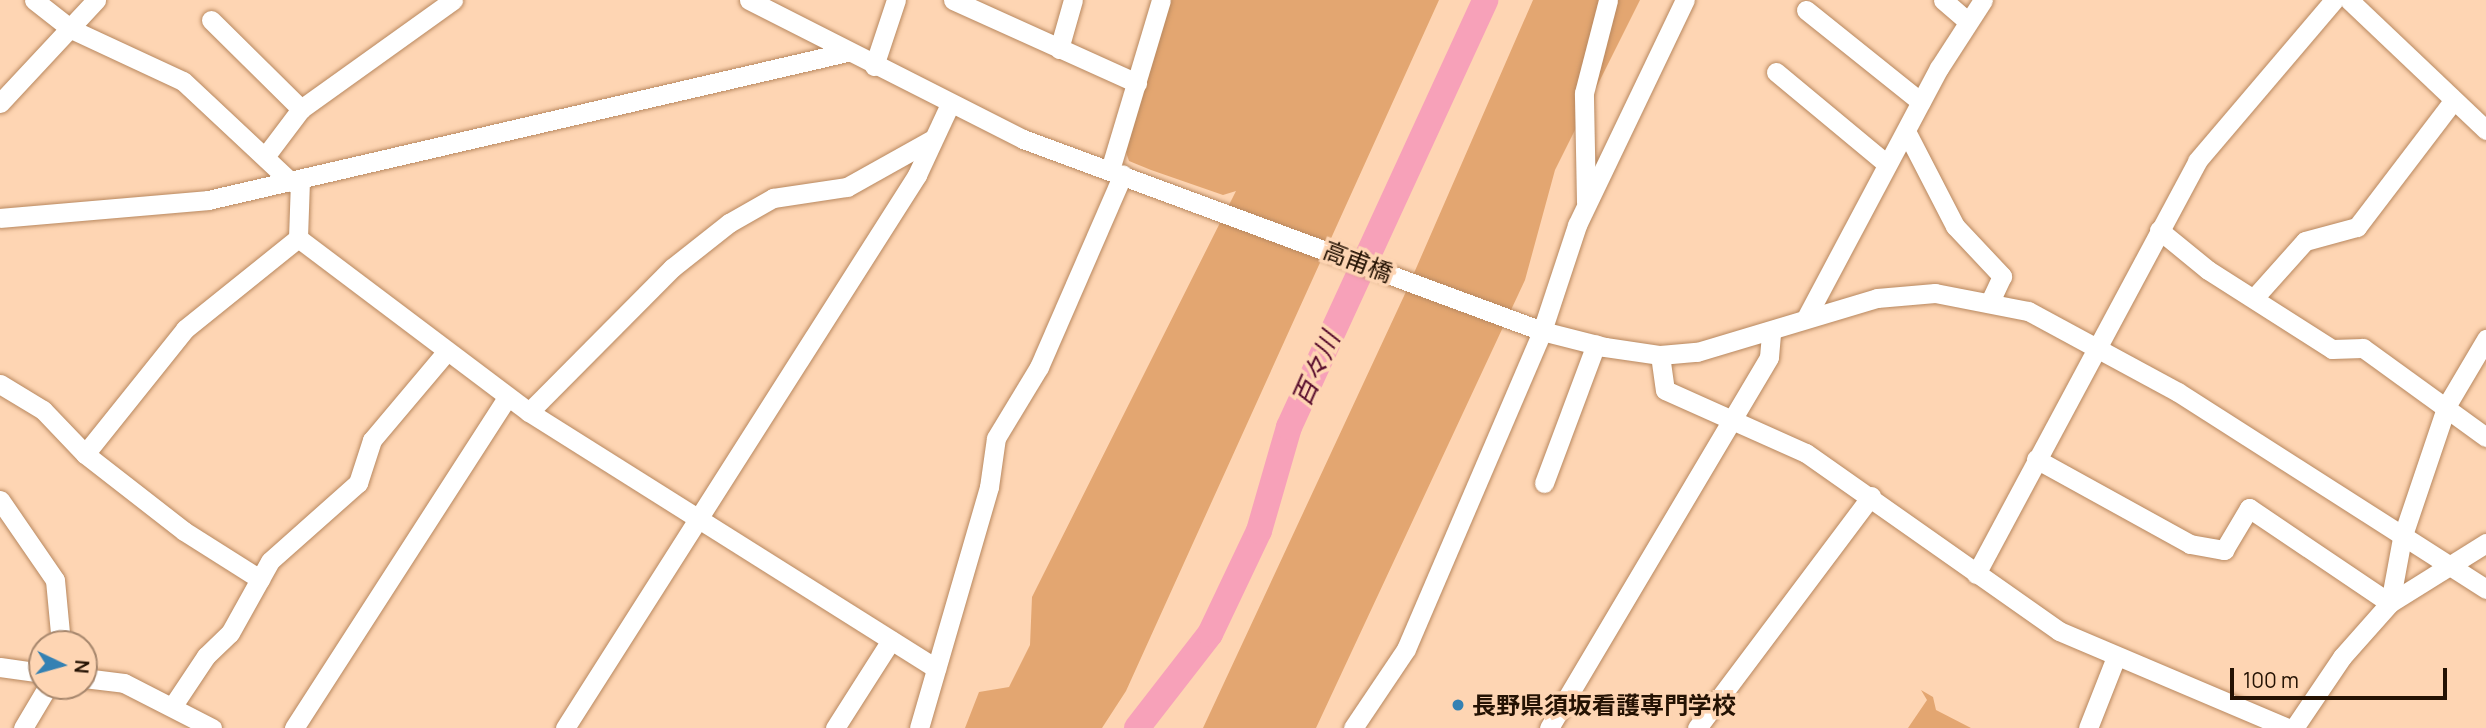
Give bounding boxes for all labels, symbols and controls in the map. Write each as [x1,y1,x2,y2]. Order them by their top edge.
street label: 高甫橋 [1319,235,1397,287]
water label: 百々川 [1286,327,1346,411]
north arrow [28,630,98,700]
scale bar [2234,654,2451,698]
text: N [68,659,95,675]
text: 100 m [2243,666,2299,694]
place label: 長野県須坂看護専門学校 [1472,691,1736,719]
marker: 長野県須坂看護専門学校 [1450,697,1466,713]

